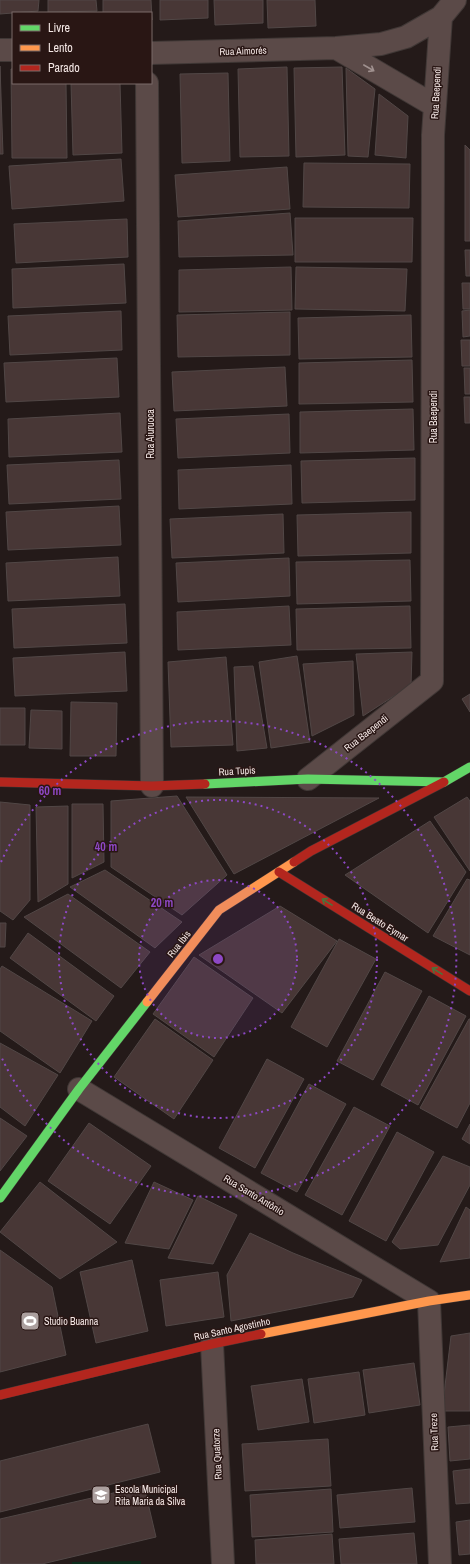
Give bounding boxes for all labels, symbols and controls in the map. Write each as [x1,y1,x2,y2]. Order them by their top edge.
legend [12,12,152,84]
text: Livre [48,20,70,36]
text: Lento [48,40,73,56]
street label: Rua Aimorés [219,44,267,58]
text: Parado [48,60,80,76]
one-way arrow [363,64,375,72]
street label: Rua Baependi [428,66,444,120]
street label: Rua Baependi [427,391,440,443]
street label: Rua Aiuruoca [144,409,157,459]
street label: Rua Baependi [341,712,391,754]
street label: Rua Tupis [218,764,256,778]
text: 60 m [39,783,61,799]
text: 40 m [95,839,117,855]
text: 20 m [151,895,173,911]
one-way arrow [321,897,333,905]
street label: Rua Beato Eymar [349,899,411,945]
street label: Rua Ibis [164,928,194,960]
centre of rings [211,952,225,966]
one-way arrow [431,966,443,974]
street label: Rua Santo Antônio [221,1172,287,1219]
sports icon: Studio Buanna [19,1310,41,1332]
street label: Rua Santo Agostinho [193,1314,272,1343]
place label: Studio Buanna [44,1315,99,1328]
street label: Rua Treze [427,1412,441,1451]
street label: Rua Quatorze [209,1428,225,1480]
place label: Escola Municipal Rita Maria da Silva [115,1483,186,1508]
school or university icon: Escola Municipal Rita Maria da Silva [90,1484,112,1506]

